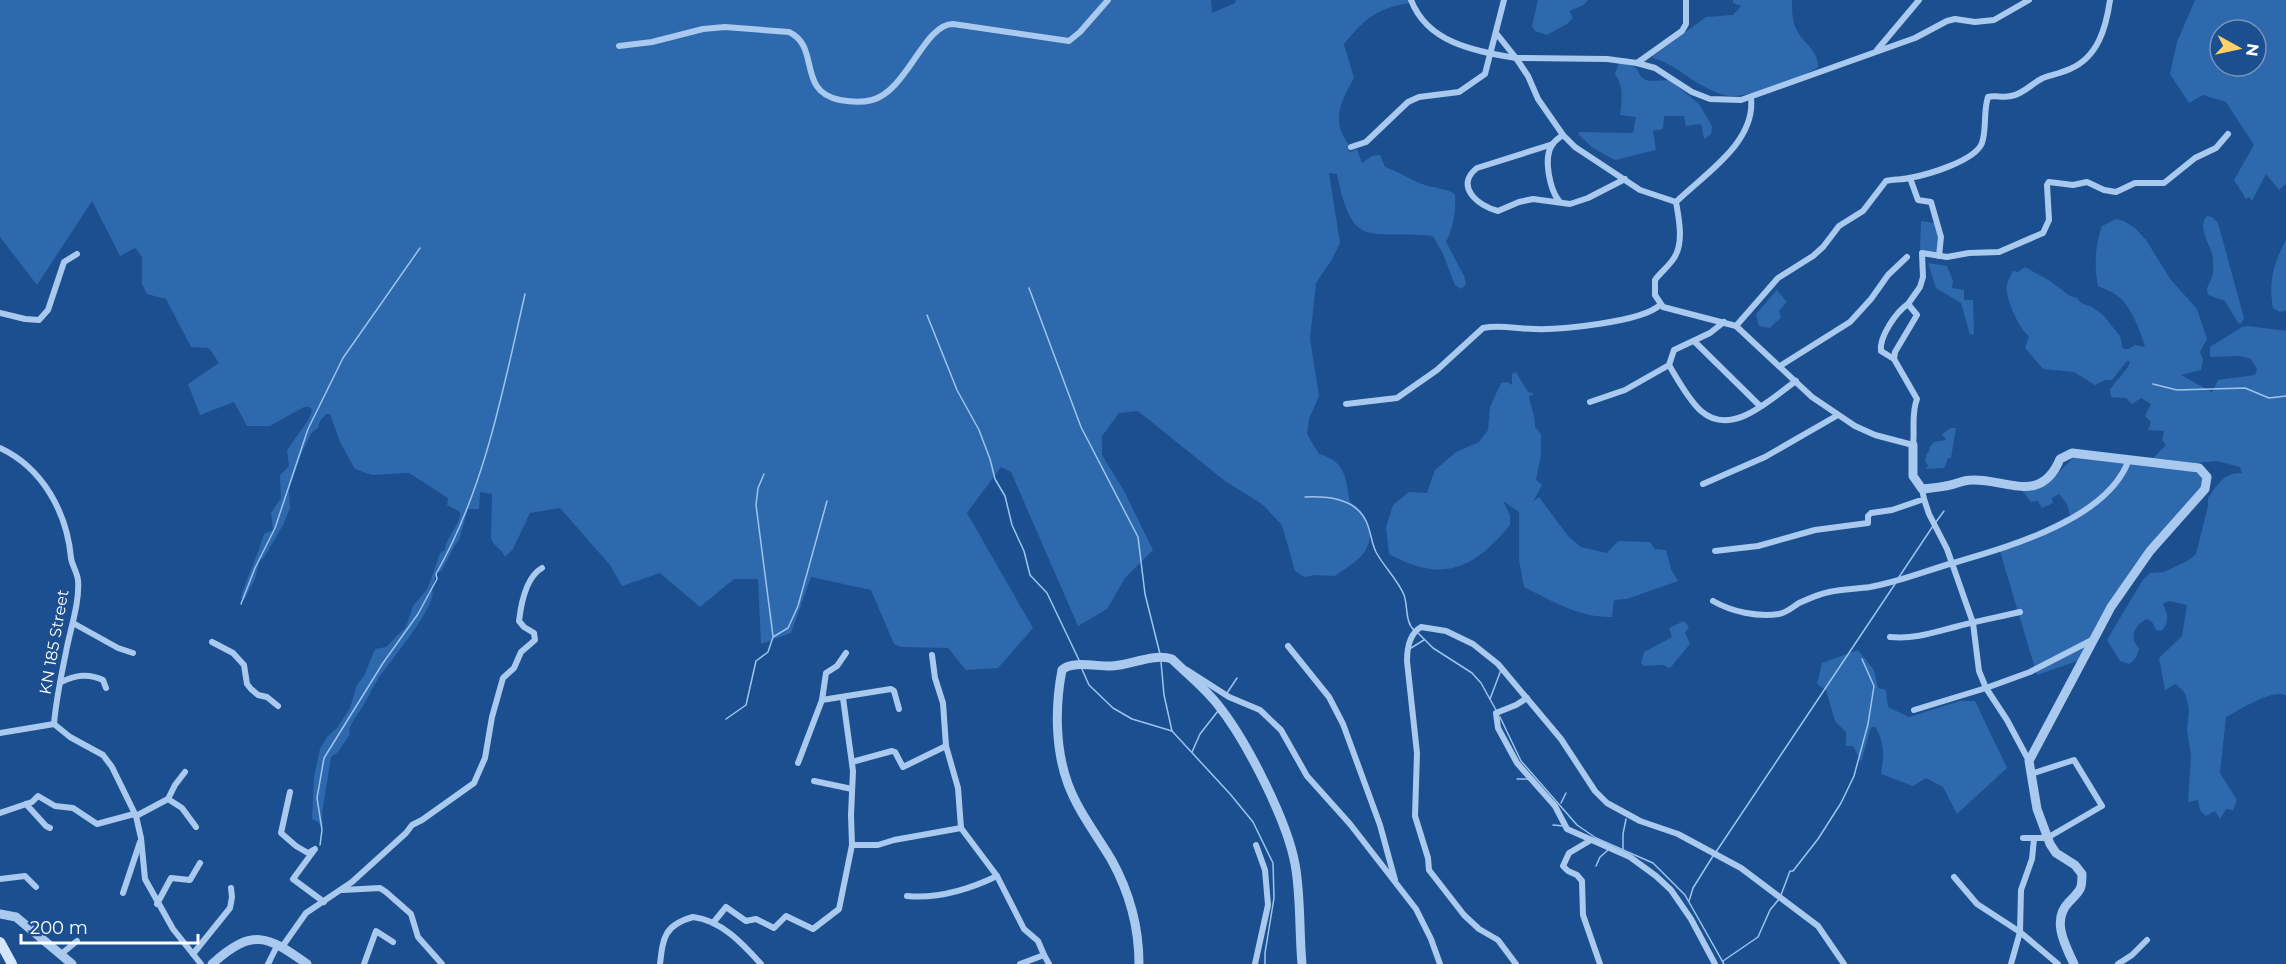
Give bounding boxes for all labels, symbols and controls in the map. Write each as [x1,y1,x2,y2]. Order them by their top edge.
north arrow [2208,18,2268,78]
text: N [2242,42,2263,58]
street label: KN 185 Street [35,588,73,696]
scale bar [21,907,198,945]
text: 200 m [30,917,88,939]

